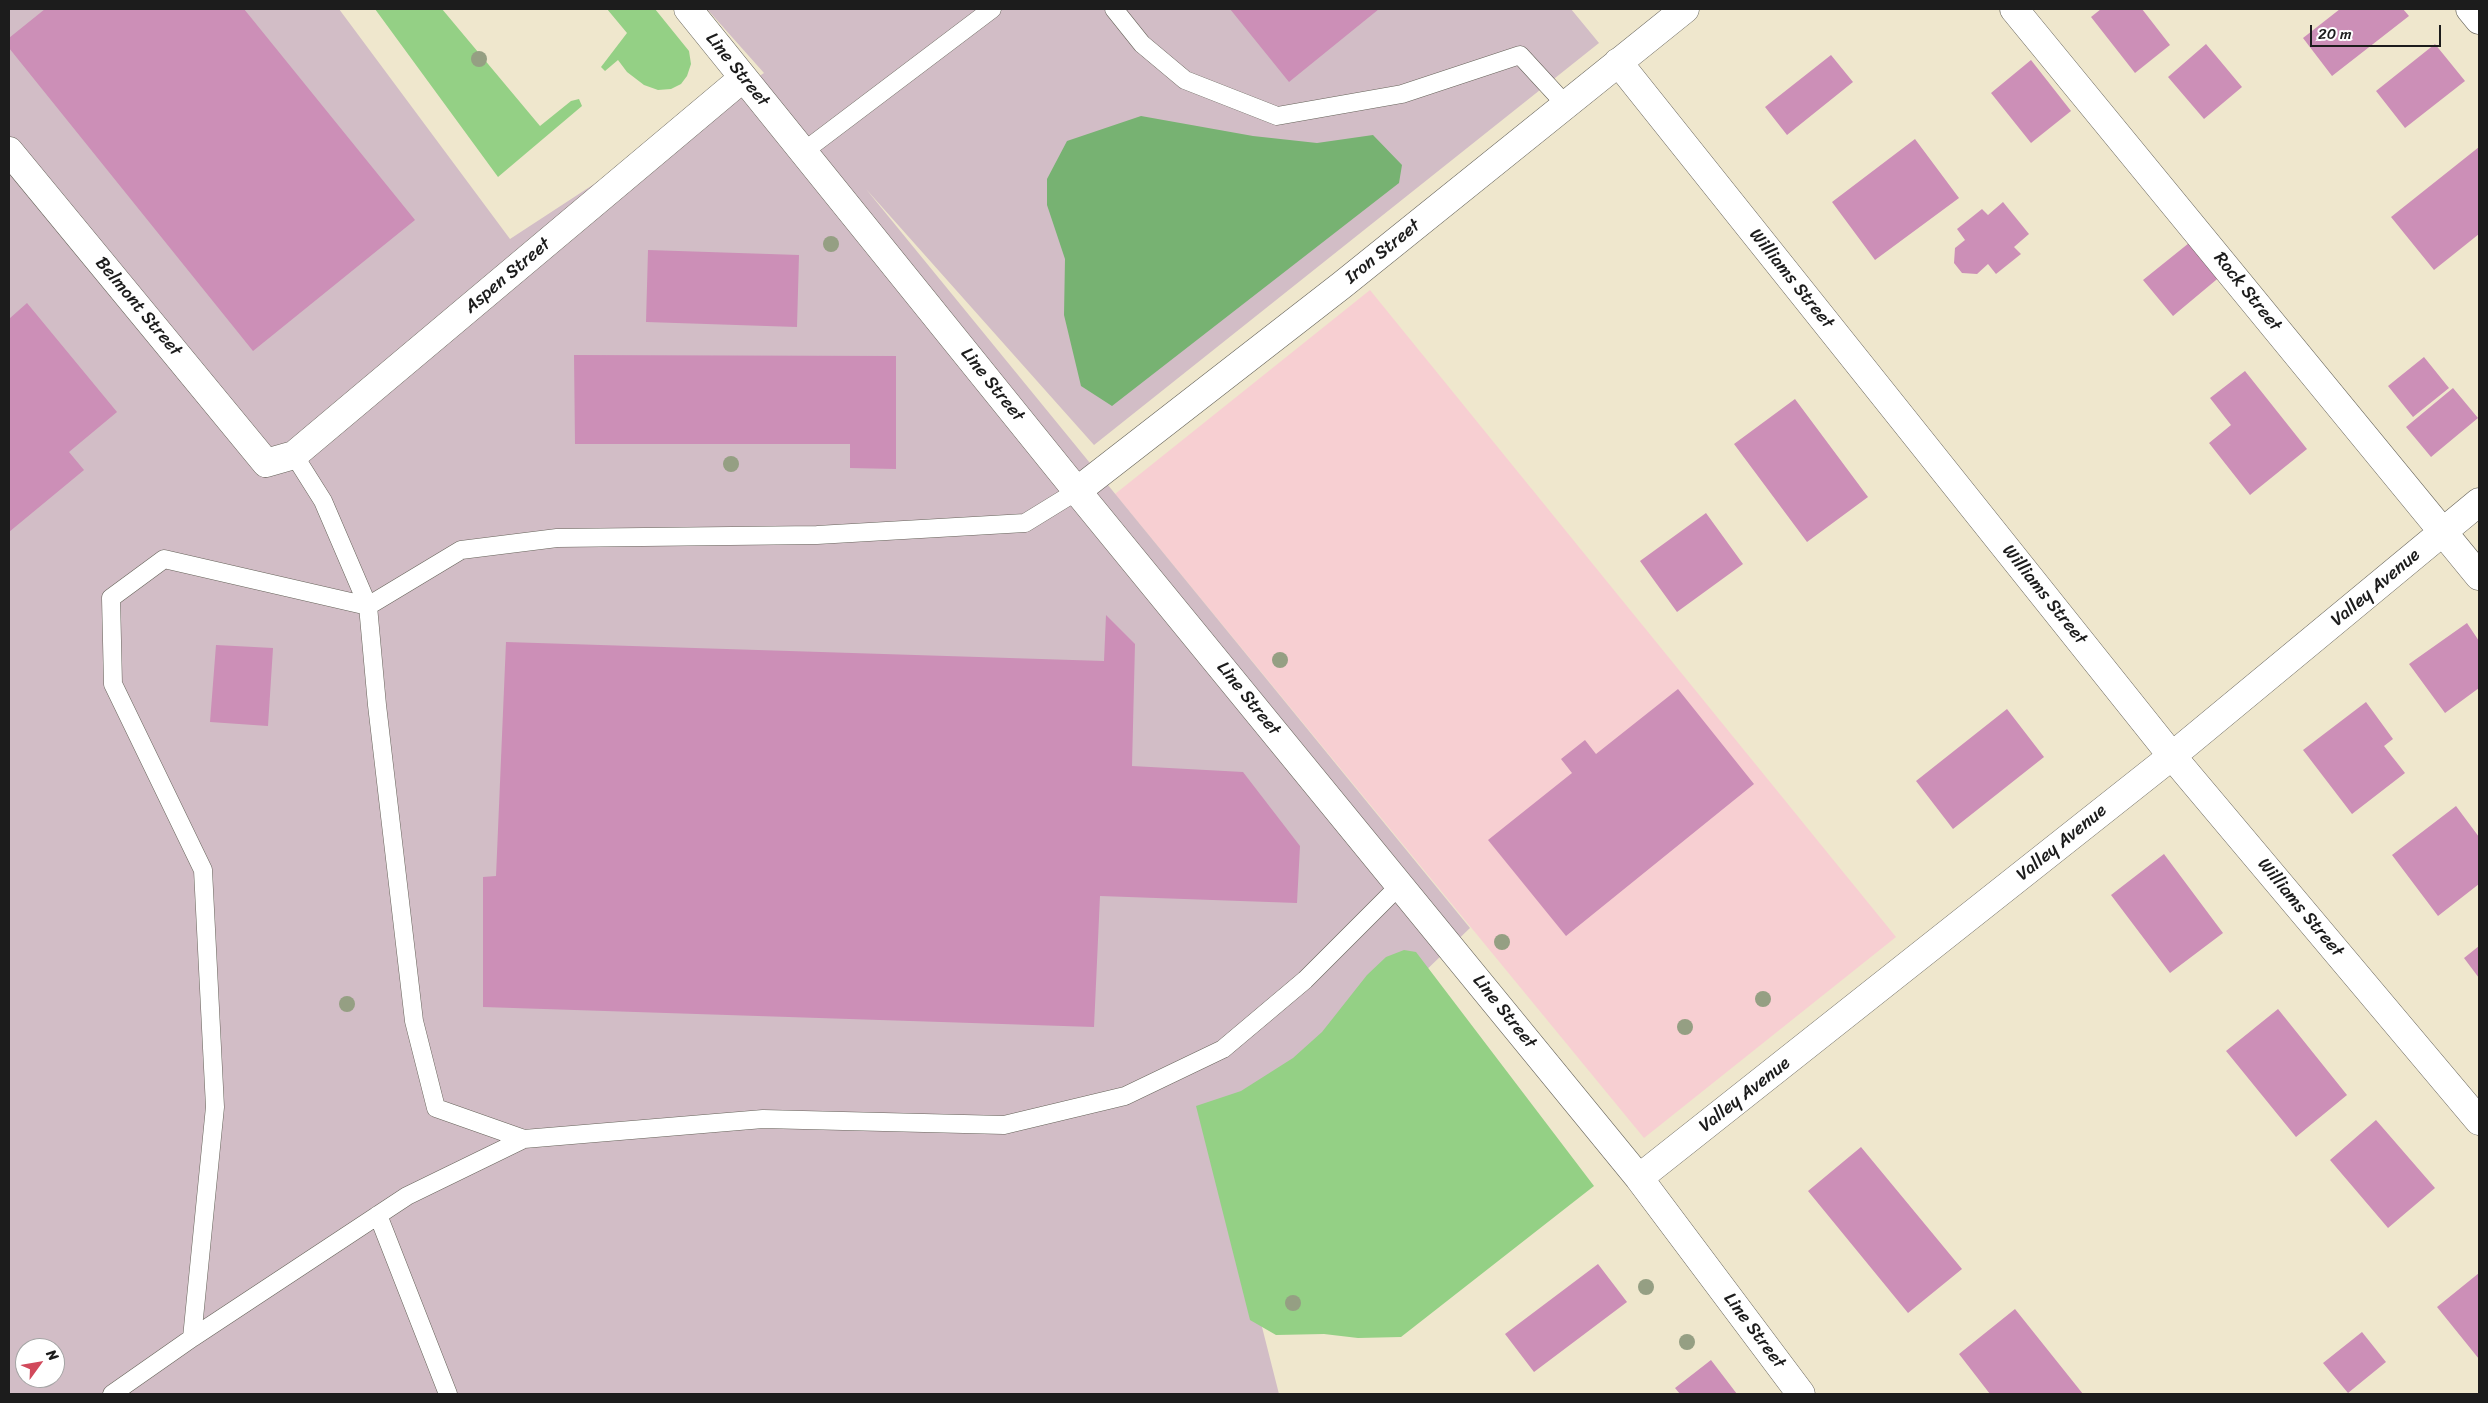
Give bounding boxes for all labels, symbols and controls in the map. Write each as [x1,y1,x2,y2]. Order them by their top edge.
scale bar [2313,15,2444,47]
text: 20 m [2318,21,2352,47]
street label: Line Street [701,29,773,111]
street label: Iron Street [1341,215,1425,289]
street label: Williams Street [1744,225,1838,333]
street label: Aspen Street [461,234,555,318]
street label: Rock Street [2209,248,2285,336]
street label: Belmont Street [90,253,186,361]
street label: Line Street [956,344,1028,426]
street label: Williams Street [1997,541,2091,649]
street label: Valley Avenue [2327,545,2425,631]
street label: Line Street [1212,658,1284,740]
street label: Valley Avenue [2013,800,2111,886]
street label: Williams Street [2252,854,2348,962]
street label: Line Street [1468,971,1540,1053]
street label: Valley Avenue [1695,1053,1795,1137]
street label: Line Street [1719,1289,1789,1373]
north arrow [15,1338,65,1388]
text: N [39,1345,65,1366]

